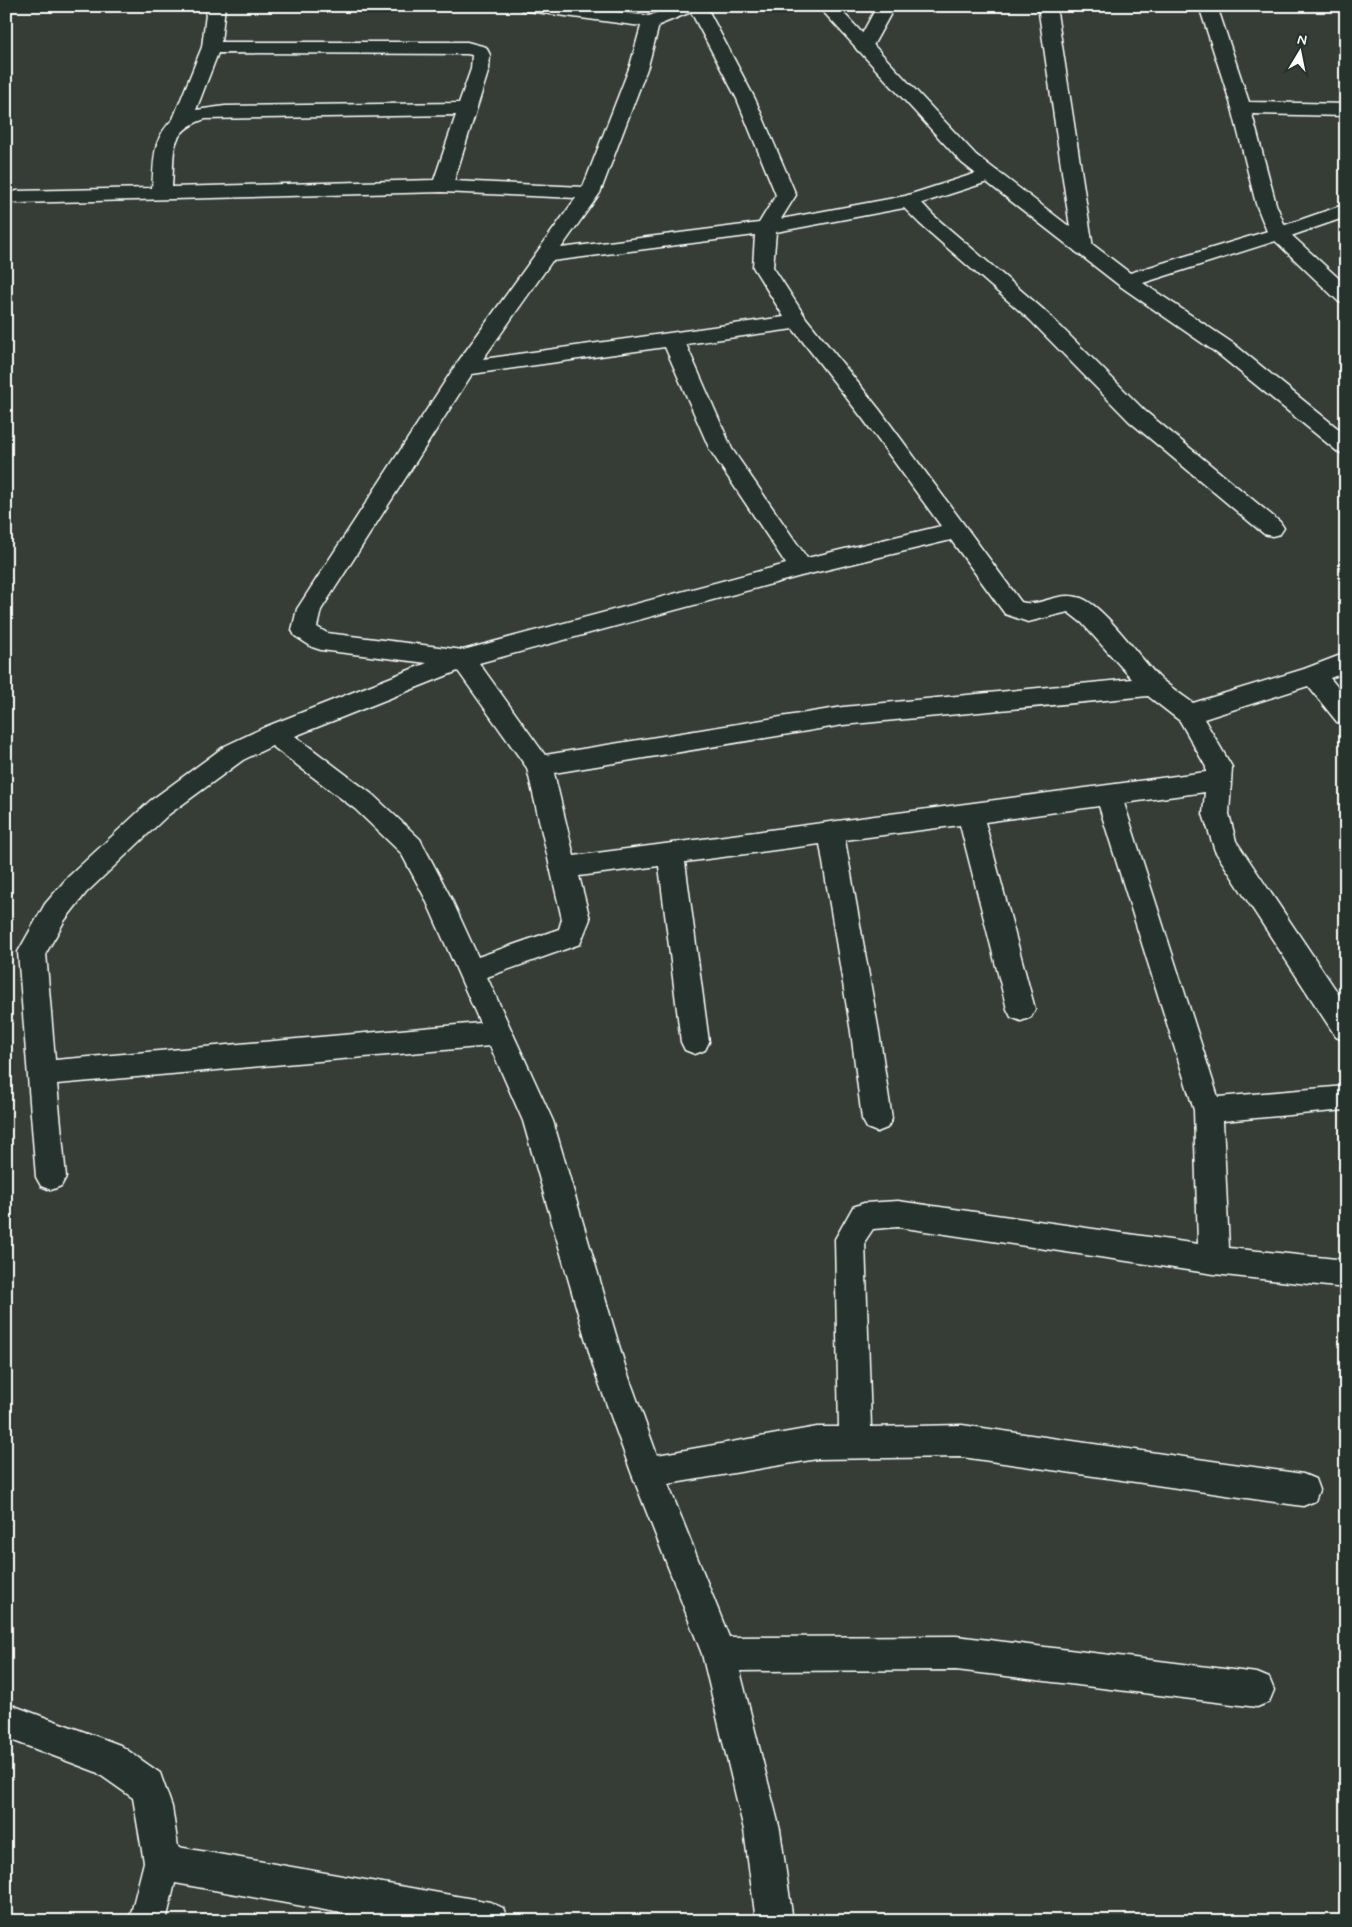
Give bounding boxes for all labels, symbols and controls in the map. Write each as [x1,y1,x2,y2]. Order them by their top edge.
north arrow [1274,28,1324,78]
text: N [1296,31,1308,50]

